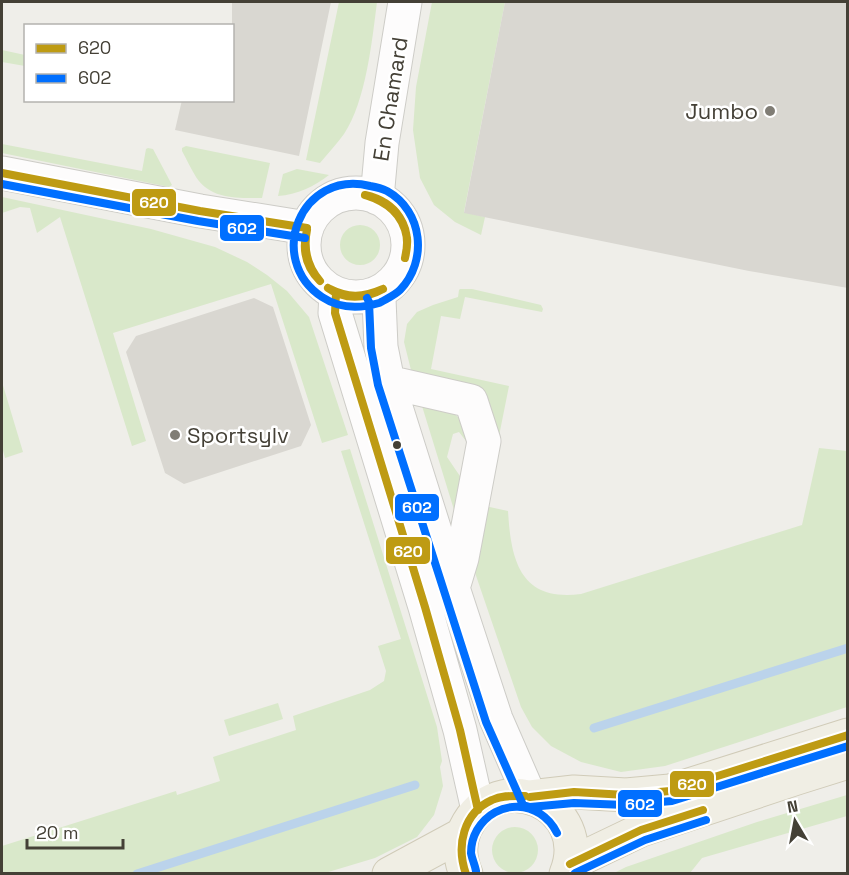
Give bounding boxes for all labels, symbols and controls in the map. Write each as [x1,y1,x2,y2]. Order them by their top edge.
legend [24,24,234,102]
street label: En Chamard [366,35,414,163]
text: 620 [78,36,111,59]
text: 602 [78,66,111,89]
place label: Jumbo [685,97,758,125]
marker: Jumbo [763,104,777,118]
line badge: 620 [131,188,177,217]
text: 620 [139,192,169,213]
line badge: 602 [219,214,265,242]
text: 602 [227,218,257,239]
place label: Sportsylv [187,421,289,449]
marker: Sportsylv [168,428,182,442]
unlabelled marker [391,439,403,451]
line badge: 602 [394,493,440,522]
text: 602 [402,497,432,518]
line badge: 620 [385,536,431,565]
text: 620 [393,541,423,562]
line badge: 620 [669,770,715,798]
text: 620 [677,774,707,795]
line badge: 602 [617,789,663,818]
north arrow [765,791,825,851]
text: 602 [625,794,655,815]
text: N [785,795,800,818]
scale bar [27,812,123,850]
text: 20 m [36,821,79,844]

